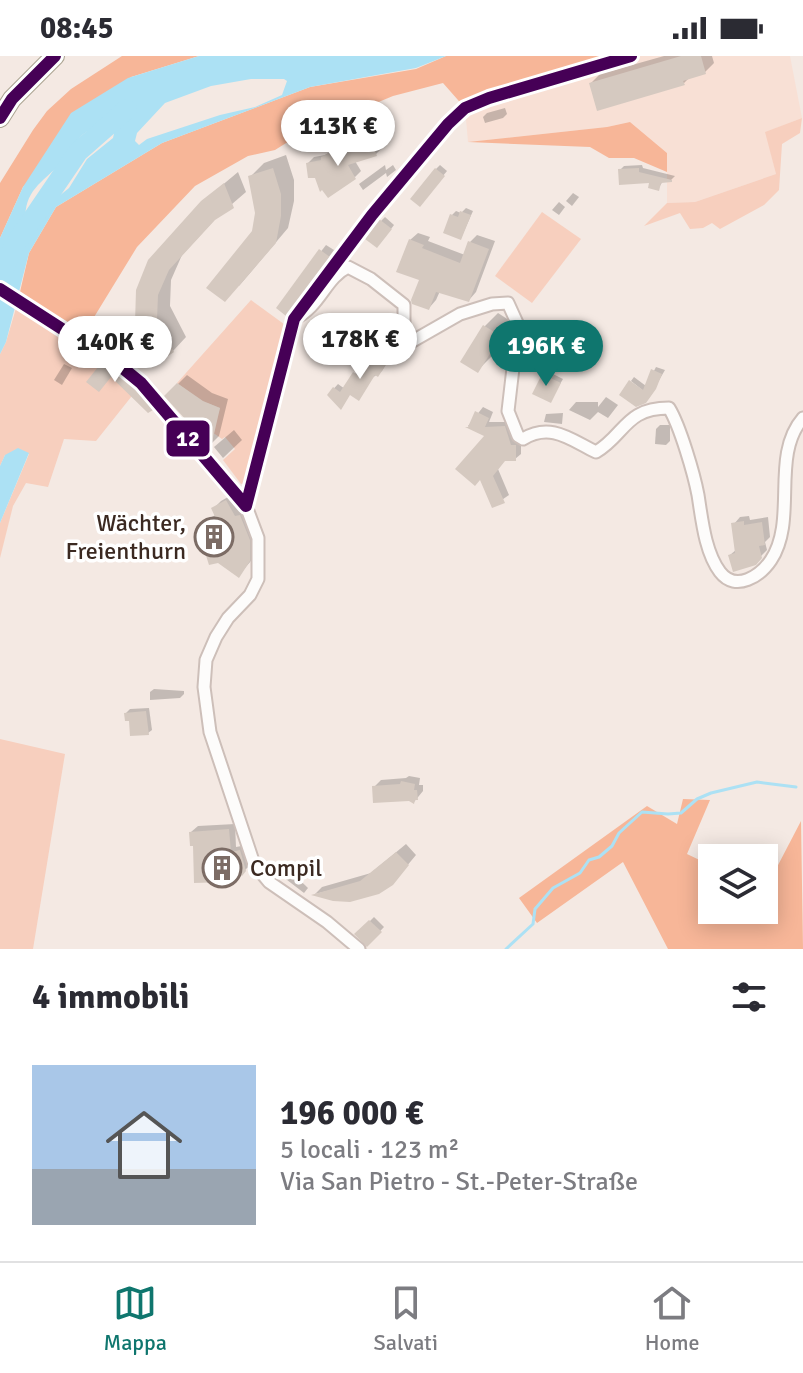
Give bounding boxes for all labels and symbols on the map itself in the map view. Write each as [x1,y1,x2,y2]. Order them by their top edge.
pin: 113K € [273,100,403,168]
pin: 178K € [295,313,425,381]
pin: 140K € [50,316,180,384]
pin: 196K € [481,320,611,388]
line badge: 12 [165,419,211,458]
text: 12 [176,425,200,452]
place label: Wächter, Freienthurn [66,508,186,566]
building icon: Wächter, Freienthurn [193,516,235,558]
building icon: Compil [201,847,243,889]
place label: Compil [250,853,322,883]

